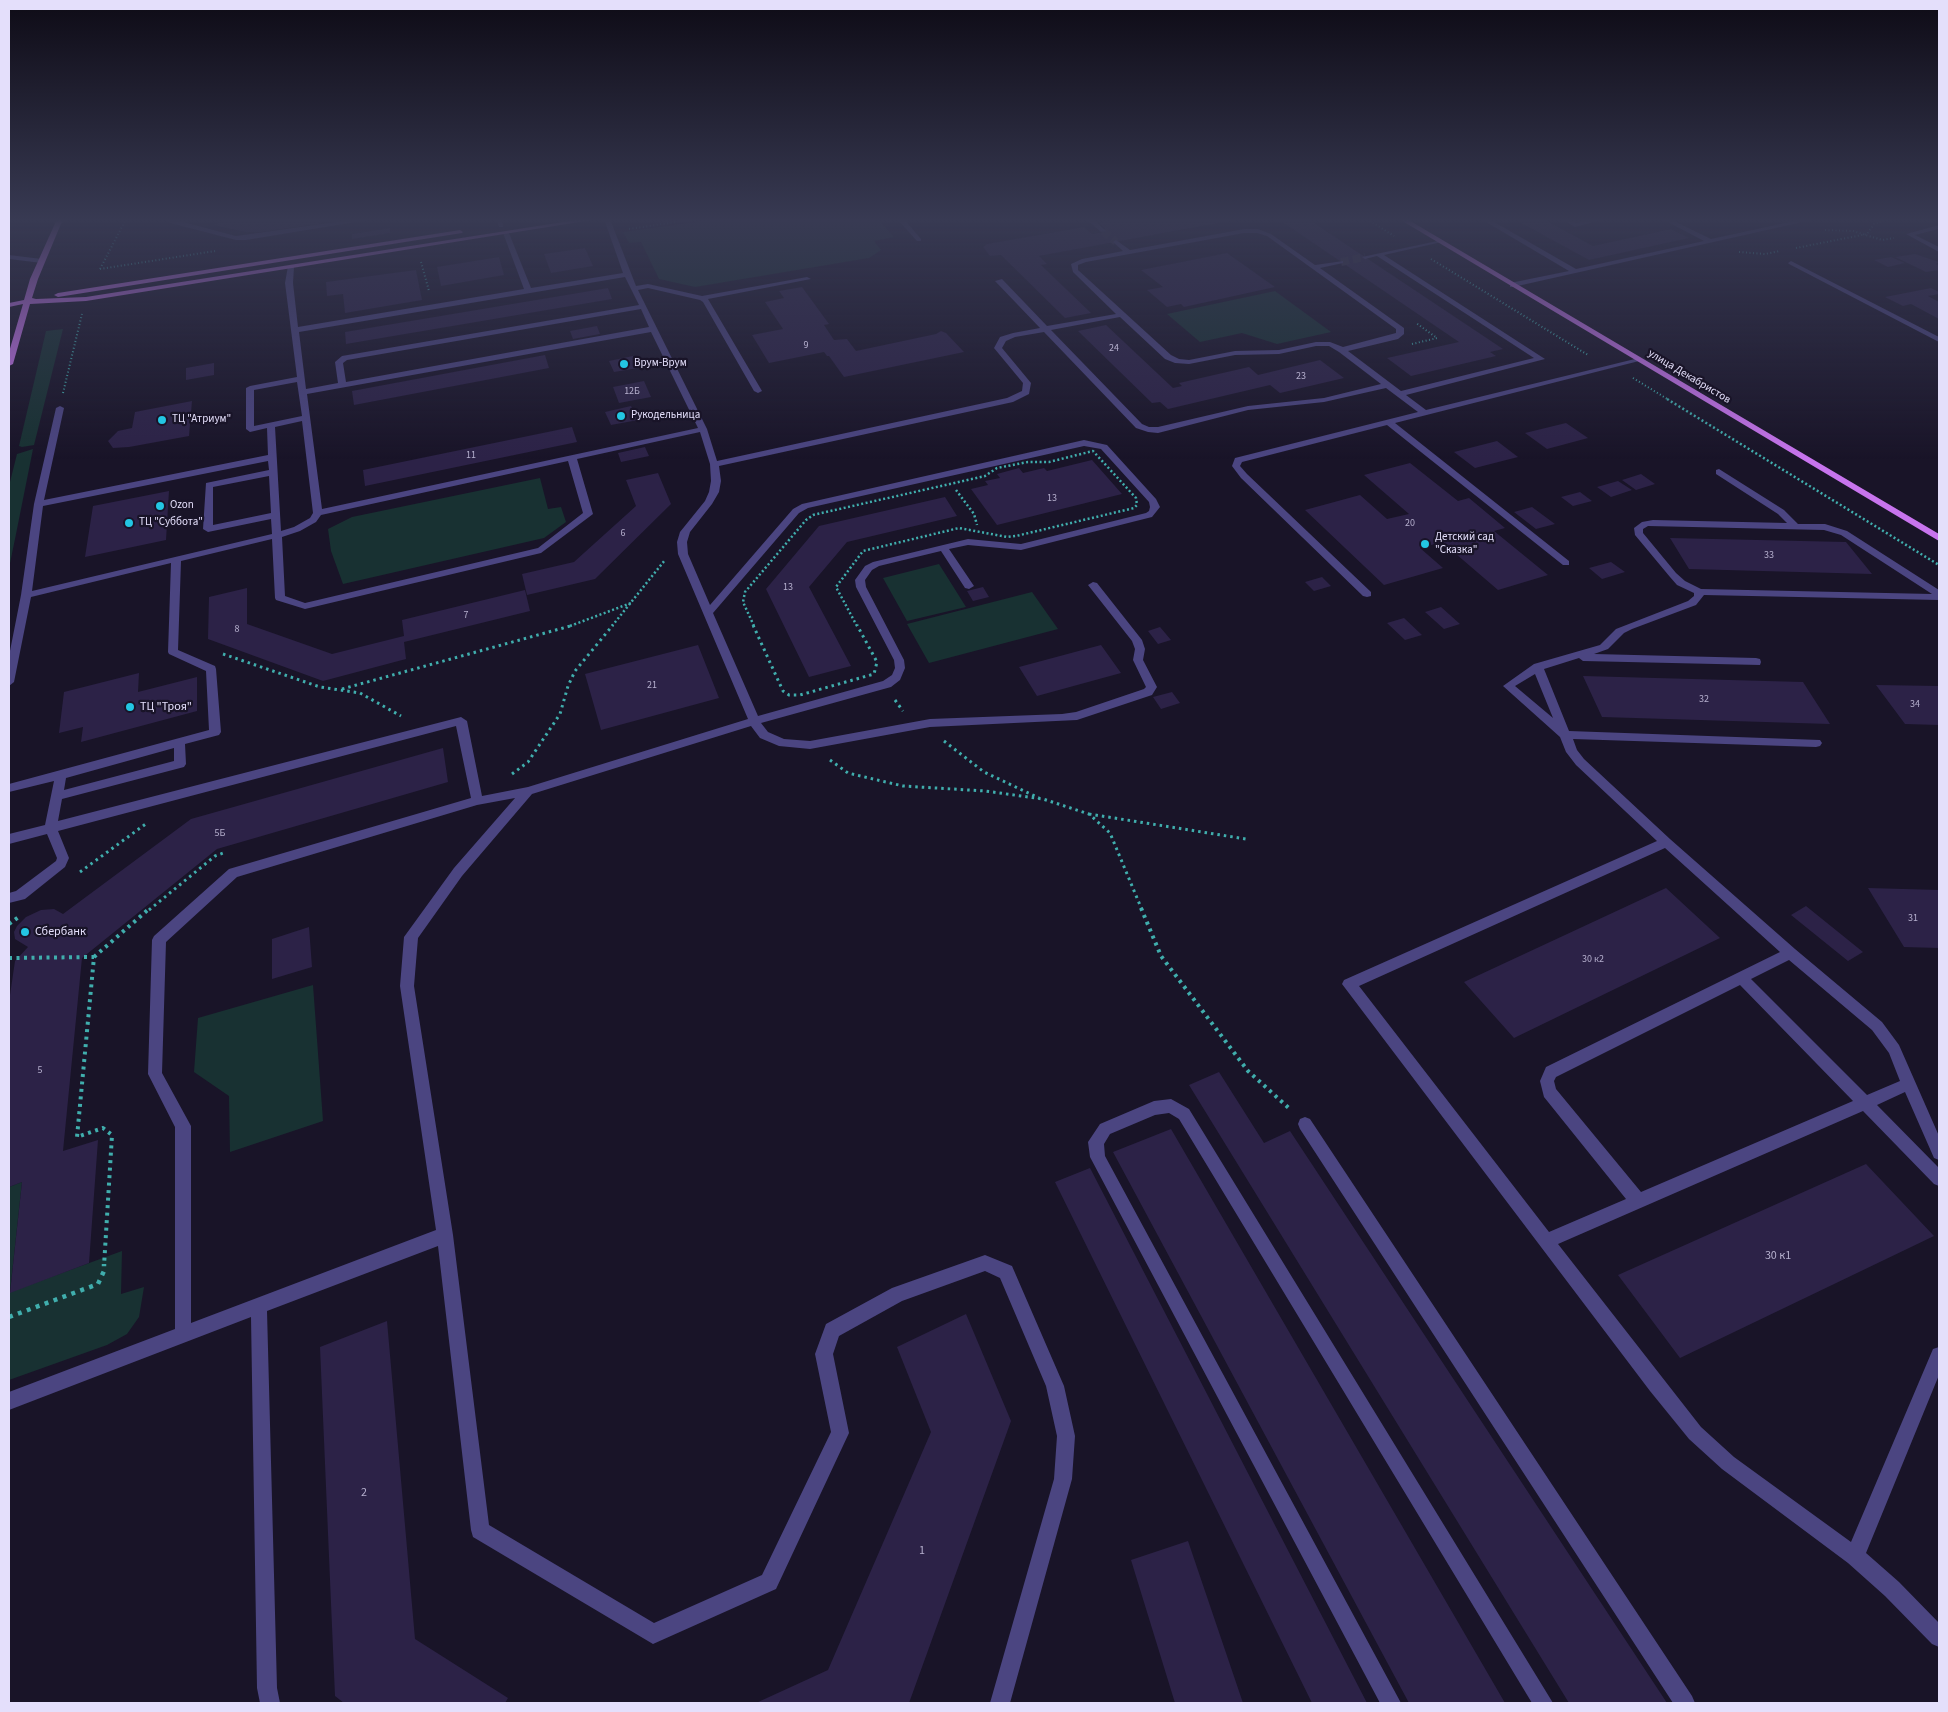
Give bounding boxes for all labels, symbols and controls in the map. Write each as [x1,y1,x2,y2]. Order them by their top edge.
house number: 9 [804,340,808,352]
house number: 24 [1109,343,1119,355]
street label: улица Декабристов [1645,347,1733,407]
place label: Врум-Врум [634,357,687,371]
marker: Врум-Врум [618,358,630,370]
house number: 23 [1296,371,1306,383]
house number: 12Б [624,386,640,398]
place label: Рукодельница [631,409,700,423]
marker: Рукодельница [615,410,627,422]
place label: ТЦ "Атриум" [172,413,231,427]
marker: ТЦ "Атриум" [156,414,168,426]
house number: 11 [466,450,476,462]
house number: 13 [1047,493,1057,505]
place label: Ozon [170,499,194,513]
marker: Ozon [154,500,166,512]
place label: ТЦ "Суббота" [139,516,203,530]
marker: ТЦ "Суббота" [123,517,135,529]
house number: 20 [1405,518,1415,530]
house number: 6 [621,528,625,540]
place label: Детский сад "Сказка" [1435,531,1494,557]
marker: Детский сад "Сказка" [1419,538,1431,550]
house number: 33 [1764,550,1774,562]
house number: 13 [783,582,793,594]
house number: 7 [464,610,468,622]
house number: 8 [235,624,239,636]
house number: 21 [647,680,657,692]
house number: 32 [1699,694,1709,706]
house number: 34 [1910,699,1920,711]
place label: ТЦ "Троя" [140,700,192,714]
marker: ТЦ "Троя" [124,701,136,713]
house number: 5Б [215,828,225,840]
house number: 31 [1908,913,1918,925]
place label: Сбербанк [35,925,86,939]
marker: Сбербанк [19,926,31,938]
house number: 30 к2 [1582,954,1604,966]
house number: 5 [38,1065,42,1077]
house number: 30 к1 [1765,1249,1791,1263]
house number: 2 [361,1486,367,1500]
house number: 1 [919,1544,925,1558]

